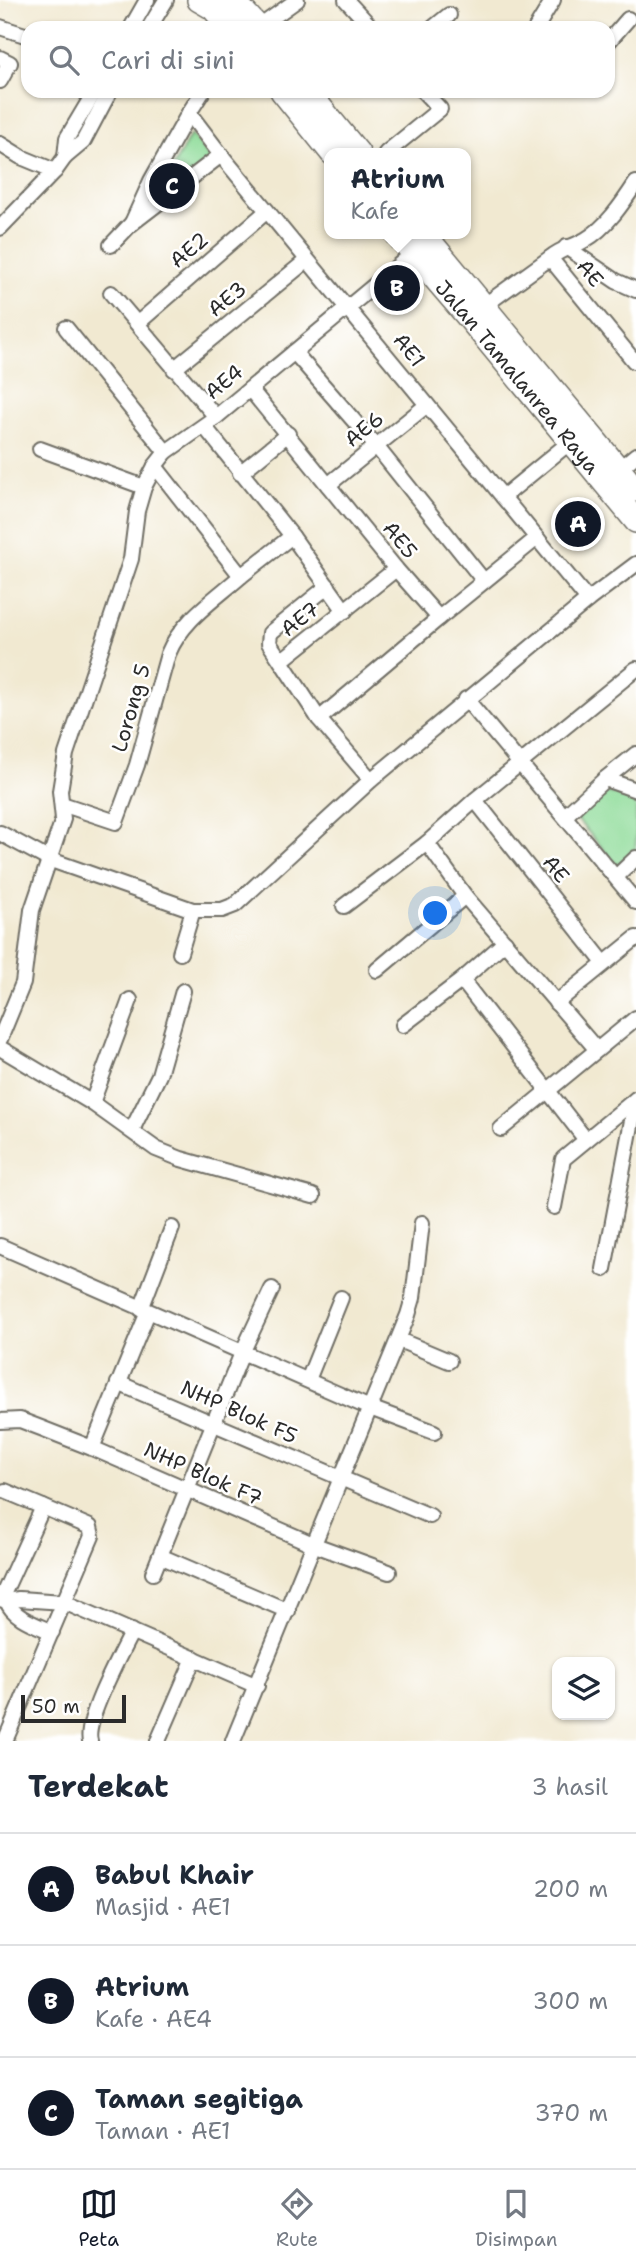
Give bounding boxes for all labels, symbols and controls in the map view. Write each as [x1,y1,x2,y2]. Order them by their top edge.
search box [21,21,615,98]
icon: search [45,41,83,79]
text: Cari di sini [101,42,235,77]
popup [324,148,471,239]
pin: C [149,160,195,212]
text: Atrium [350,161,445,196]
text: Kafe [350,196,399,226]
street label: AE2 [164,226,214,274]
street label: AE [570,253,610,293]
pin: B [374,262,420,314]
street label: Jalan Tamalanrea Raya [429,274,606,480]
street label: AE3 [202,275,252,323]
street label: AE1 [387,327,431,373]
street label: AE4 [199,358,249,406]
street label: AE6 [338,405,390,453]
pin: A [555,498,601,550]
street label: AE5 [376,515,424,565]
street label: AE7 [275,595,325,643]
street label: Lorong 5 [105,661,157,755]
street label: AE [536,849,576,889]
your location [418,896,452,930]
street label: NHP Blok F5 [176,1374,302,1450]
street label: NHP Blok F7 [139,1435,267,1513]
map controls [552,1657,615,1720]
button: layers [552,1657,615,1720]
scale bar [21,1692,126,1724]
text: 50 m [32,1694,80,1719]
text: Terdekat [28,1766,168,1807]
text: 3 hasil [532,1772,608,1802]
text: Babul Khair [95,1857,254,1892]
text: A [42,1874,60,1904]
text: 200 m [533,1874,608,1904]
text: Masjid · AE1 [95,1892,231,1922]
text: Atrium [95,1969,189,2004]
text: B [44,1986,58,2016]
text: 300 m [533,1986,608,2016]
text: Kafe · AE4 [95,2004,212,2034]
text: Taman segitiga [95,2081,303,2116]
text: C [44,2098,58,2128]
text: 370 m [535,2098,608,2128]
text: Taman · AE1 [95,2116,231,2146]
tab: Peta [79,2185,119,2252]
tab: Rute [276,2185,318,2252]
tab: Disimpan [475,2185,557,2252]

